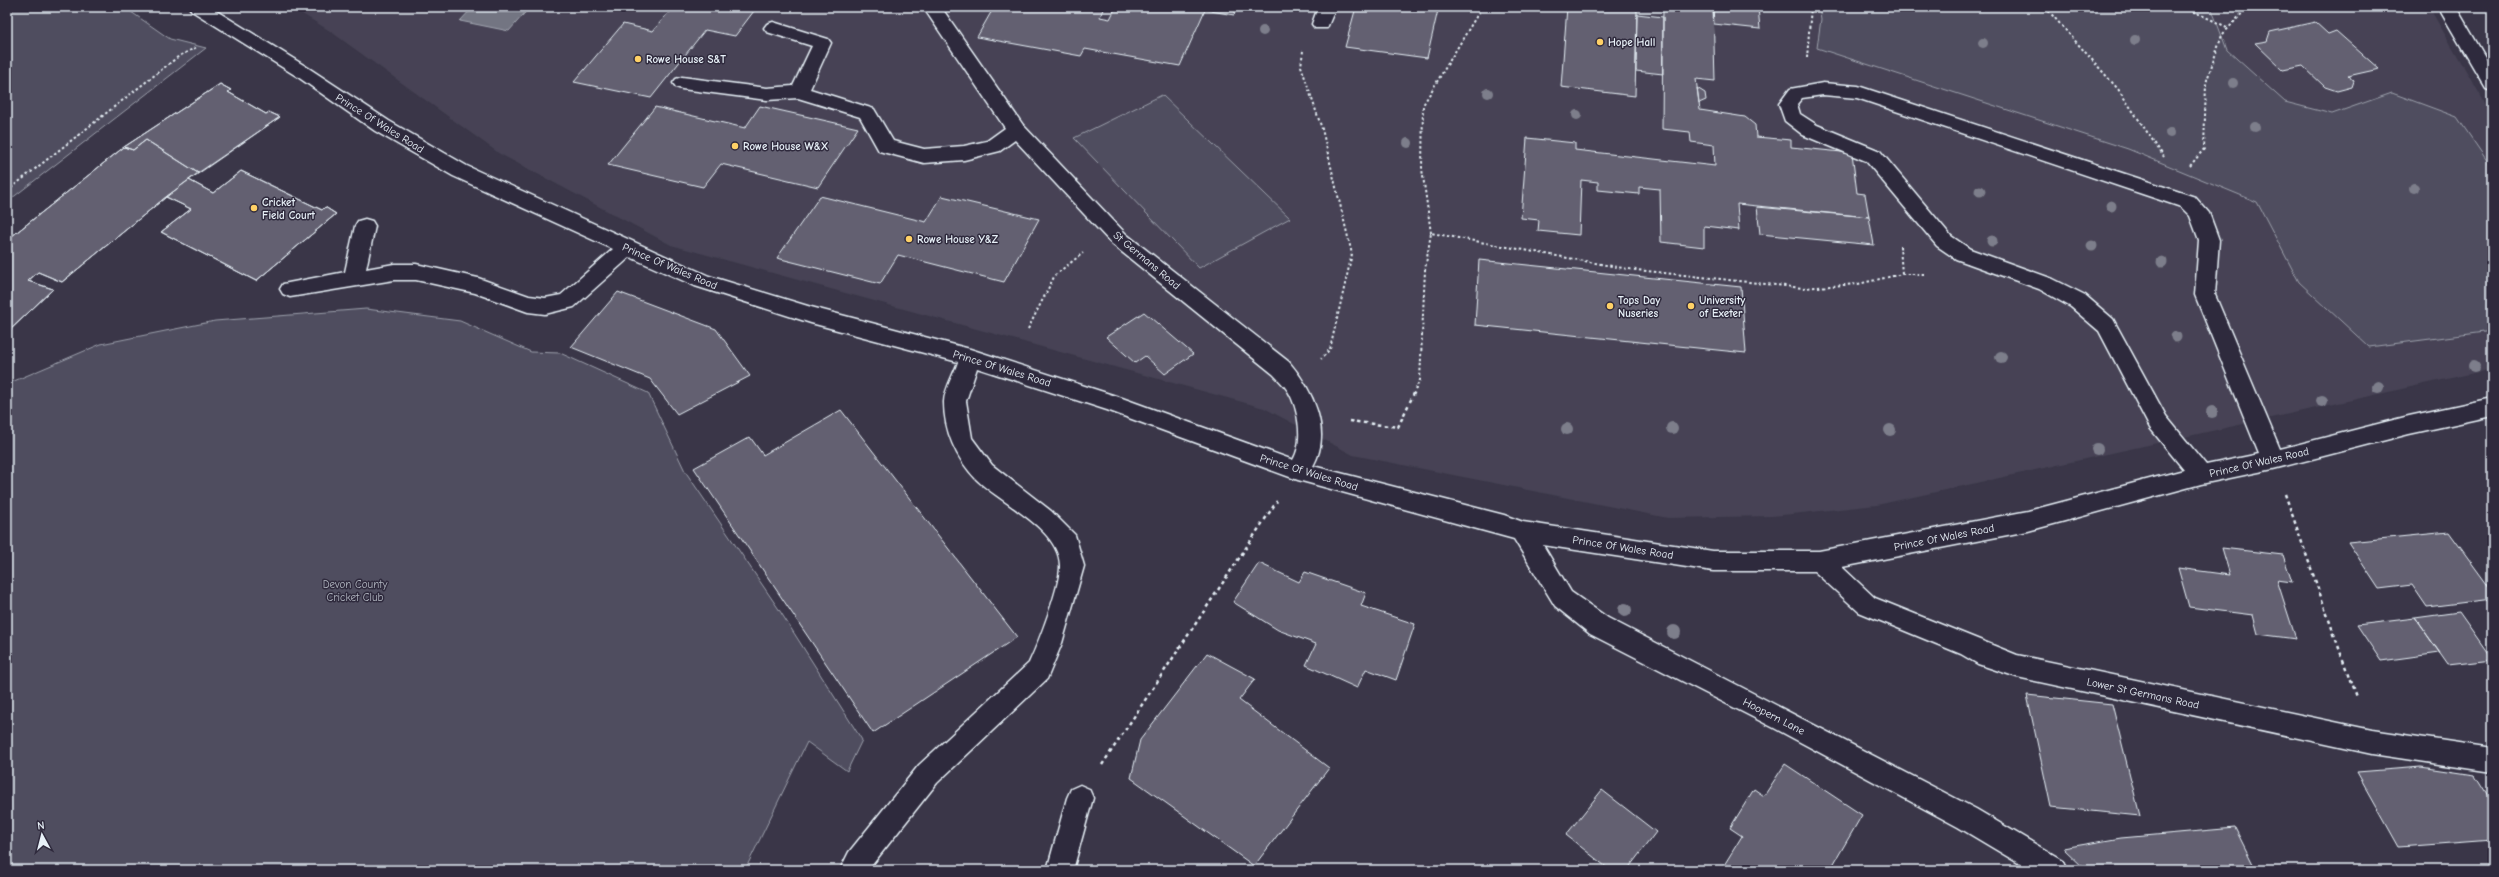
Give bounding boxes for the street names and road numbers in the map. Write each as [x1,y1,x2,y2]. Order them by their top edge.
street label: Prince Of Wales Road [333,91,426,156]
street label: St Germans Road [1111,229,1183,292]
street label: Prince Of Wales Road [620,241,719,292]
street label: Prince Of Wales Road [951,347,1053,390]
street label: Prince Of Wales Road [2208,445,2310,480]
street label: Prince Of Wales Road [1258,451,1360,494]
street label: Prince Of Wales Road [1893,521,1995,554]
street label: Prince Of Wales Road [1572,533,1674,562]
street label: Lower St Germans Road [2086,675,2200,712]
street label: Hoopern Lane [1741,695,1807,738]

